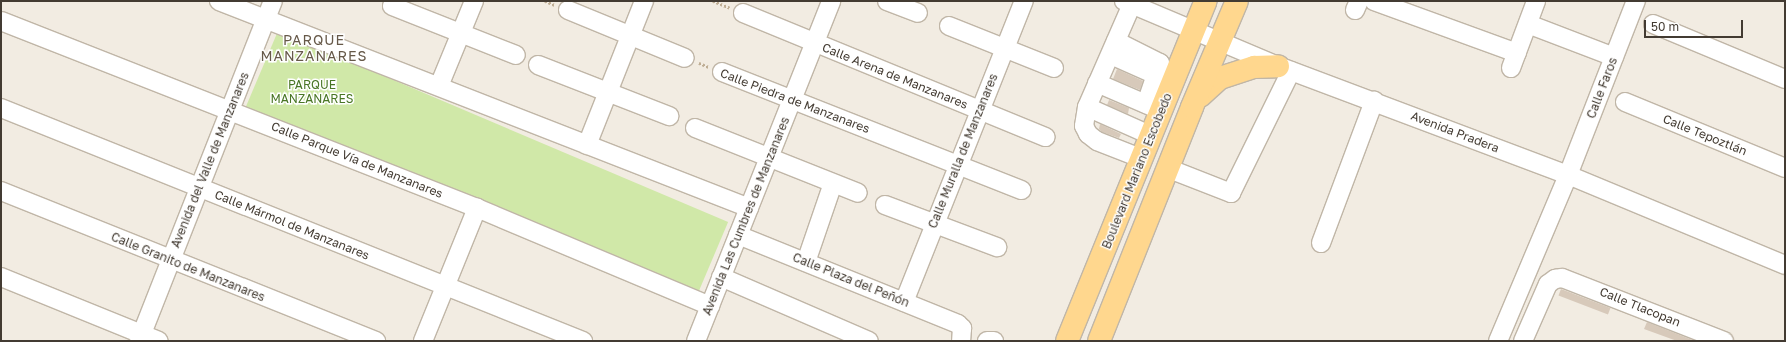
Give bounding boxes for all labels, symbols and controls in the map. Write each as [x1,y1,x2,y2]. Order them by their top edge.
scale bar [1646,12,1745,38]
text: 50 m [1651,19,1679,34]
district label: PARQUE MANZANARES [261,32,367,64]
street label: Calle Arena de Manzanares [820,40,970,112]
street label: Calle Faros [1584,55,1620,121]
street label: Calle Piedra de Manzanares [718,66,872,136]
street label: Avenida del Valle de Manzanares [168,70,252,250]
street label: Calle Muralla de Manzanares [925,72,1001,230]
park label: PARQUE MANZANARES [270,78,354,106]
street label: Boulevard Mariano Escobedo [1099,91,1175,251]
street label: Avenida Pradera [1409,109,1501,155]
street label: Calle Tepoztlán [1661,112,1749,158]
street label: Avenida Las Cumbres de Manzanares [699,115,793,317]
street label: Calle Parque Vía de Manzanares [269,119,445,201]
street label: Calle Mármol de Manzanares [213,187,371,263]
street label: Calle Granito de Manzanares [109,229,267,305]
street label: Calle Plaza del Peñón [791,250,911,310]
street label: Calle Tlacopan [1598,284,1682,330]

